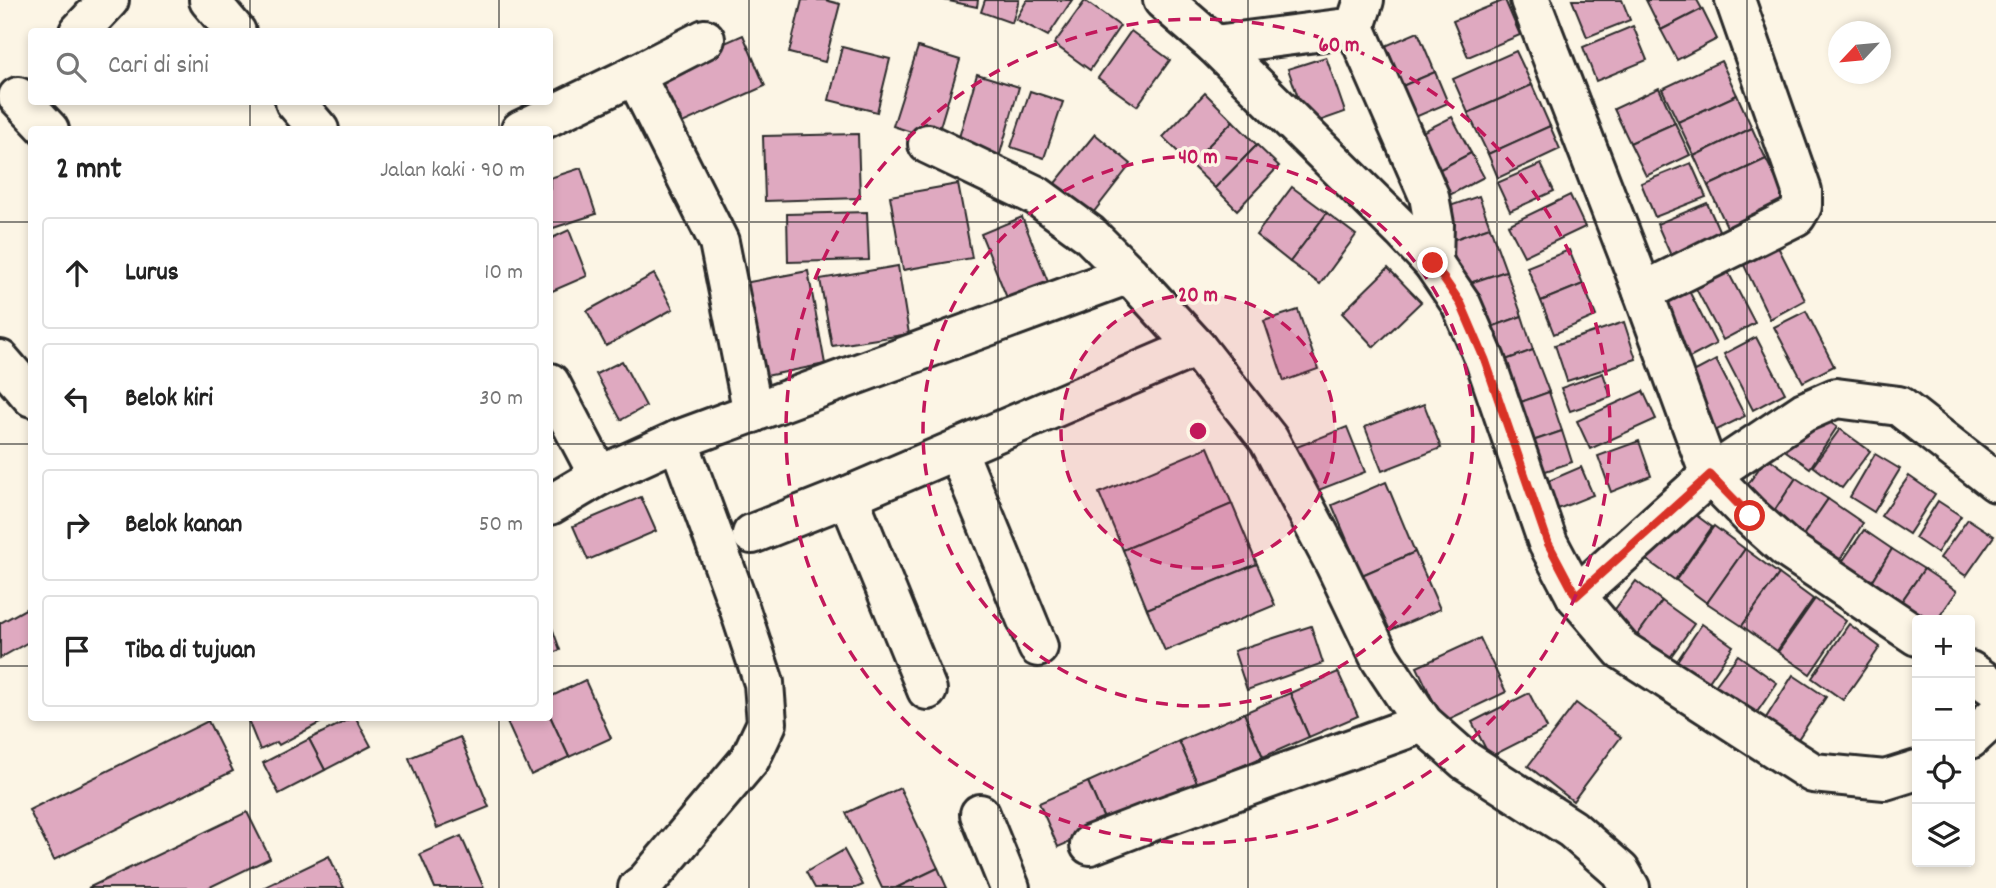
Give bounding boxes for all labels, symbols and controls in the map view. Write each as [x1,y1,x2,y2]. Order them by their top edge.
north arrow [1828,21,1891,84]
search box [28,28,553,105]
text: 60 m [1319,32,1359,62]
icon: search [52,48,90,86]
text: Cari di sini [108,48,209,85]
text: 40 m [1178,144,1218,174]
text: 2 mnt [56,150,122,193]
text: Jalan kaki · 90 m [380,155,525,188]
route end [1417,247,1448,278]
icon: ahead [58,254,96,292]
text: Lurus [125,255,179,292]
text: 10 m [484,257,523,290]
text: 20 m [1178,282,1218,312]
icon: left [58,380,96,418]
text: Belok kiri [125,381,213,418]
text: 30 m [479,383,523,416]
centre of rings [1186,419,1210,443]
route start [1734,500,1765,531]
icon: right [58,506,96,544]
text: Belok kanan [125,507,242,544]
text: 50 m [479,509,523,542]
map controls [1912,615,1975,867]
button: + [1912,615,1975,678]
icon: arrive [58,632,96,670]
text: Tiba di tujuan [125,633,256,670]
button: − [1912,678,1975,741]
button: locate [1912,741,1975,804]
button: layers [1912,804,1975,867]

